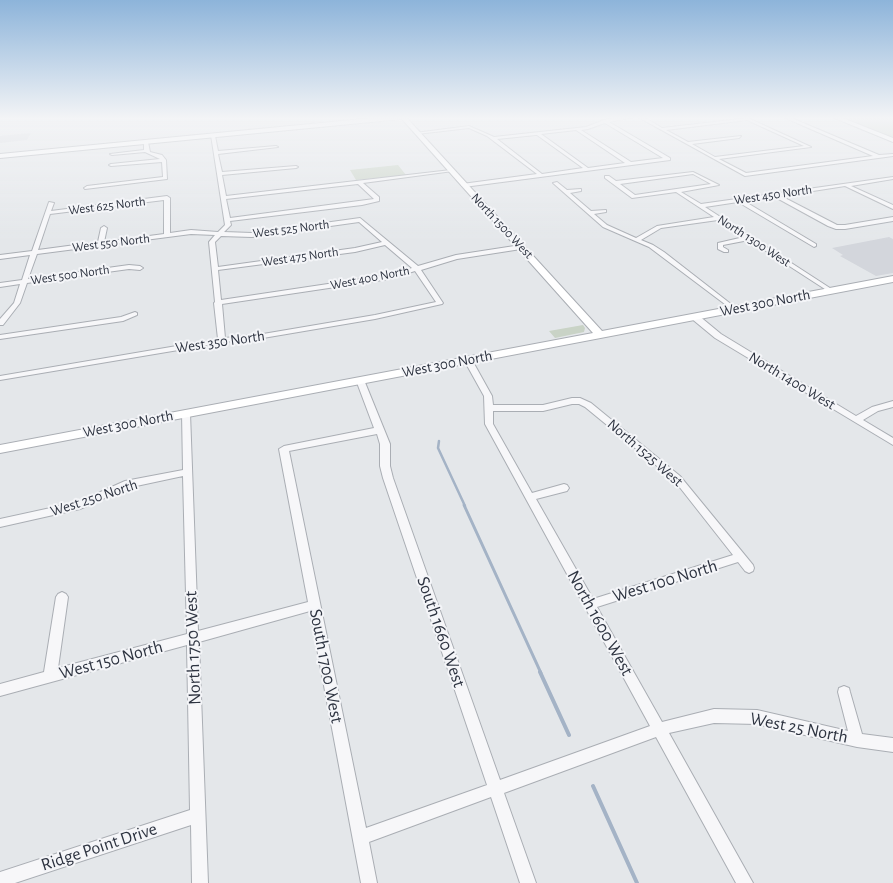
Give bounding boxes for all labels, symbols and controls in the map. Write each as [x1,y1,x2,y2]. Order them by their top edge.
street label: West 450 North [733,182,813,208]
street label: North 1500 West [468,190,536,262]
street label: West 625 North [67,194,147,218]
street label: North 1300 West [715,212,793,270]
street label: West 525 North [252,217,330,241]
street label: West 550 North [71,231,151,255]
street label: West 475 North [261,244,339,270]
street label: West 500 North [30,262,110,288]
street label: West 400 North [329,263,411,293]
street label: West 300 North [718,285,812,321]
street label: West 350 North [174,327,266,357]
street label: West 300 North [400,346,494,382]
street label: North 1400 West [745,348,839,414]
street label: West 300 North [81,406,175,442]
street label: North 1525 West [604,415,686,491]
street label: West 250 North [48,475,140,521]
street label: West 100 North [610,555,720,607]
street label: North 1600 West [562,567,638,679]
street label: South 1660 West [412,574,470,690]
street label: North 1750 West [180,591,206,705]
street label: South 1700 West [304,607,348,725]
street label: West 150 North [57,636,165,684]
street label: West 25 North [748,708,850,748]
street label: Ridge Point Drive [38,818,160,876]

